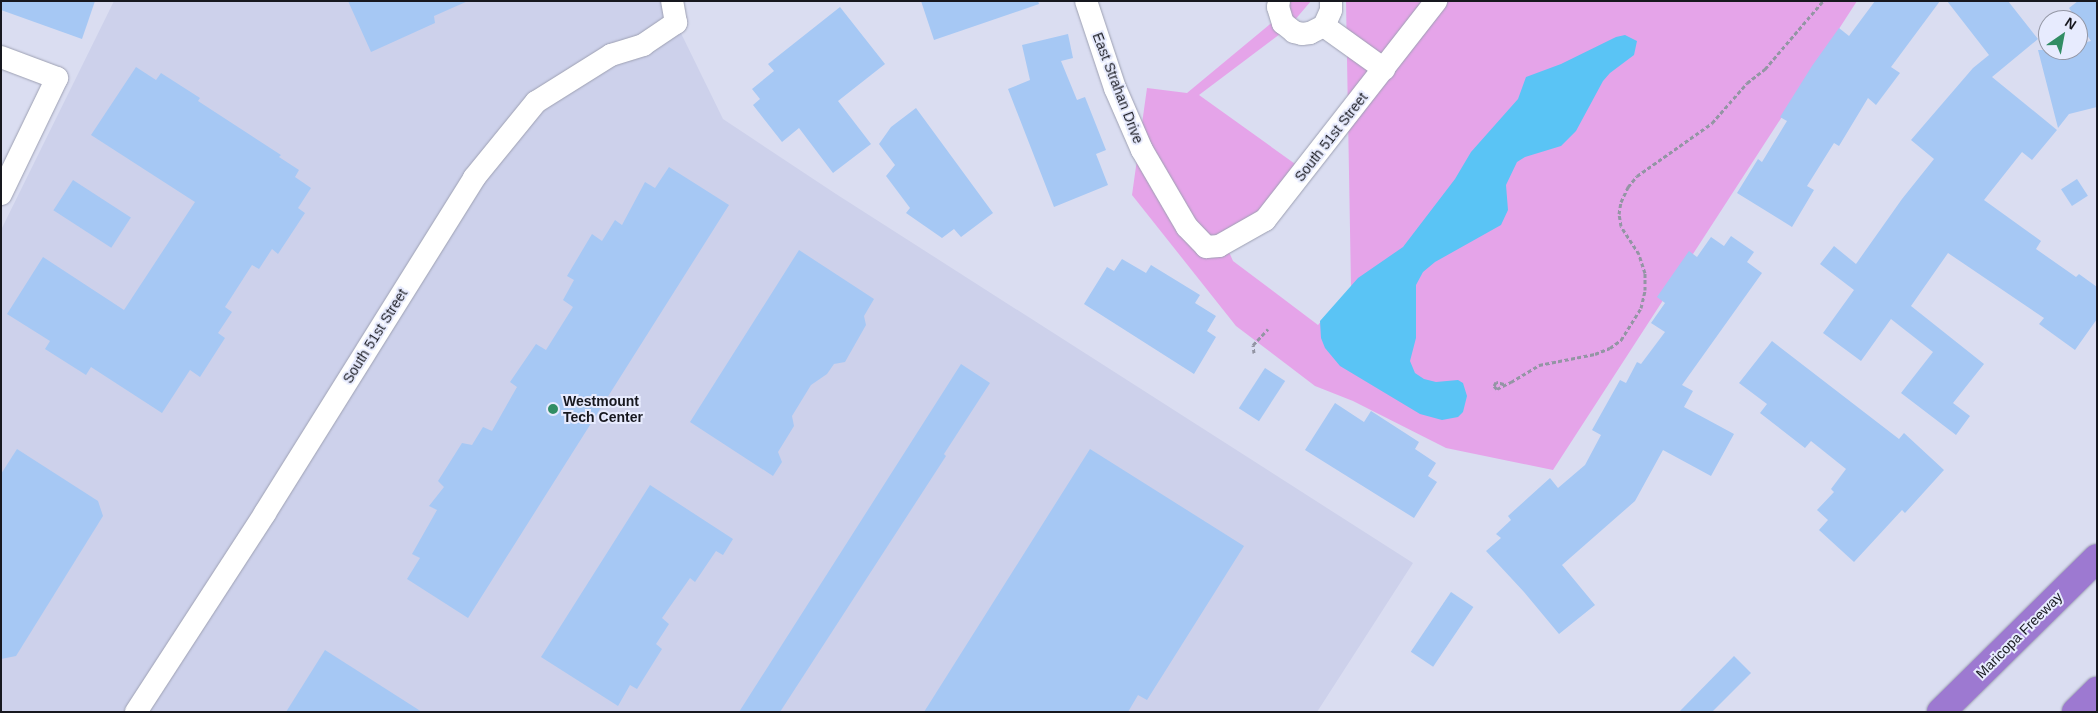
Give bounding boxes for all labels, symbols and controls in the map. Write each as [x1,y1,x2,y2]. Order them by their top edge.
north arrow [2038,10,2088,60]
text: N [2062,14,2079,33]
street label: East Strahan Drive [1089,30,1147,146]
street label: South 51st Street [1291,89,1371,185]
street label: South 51st Street [339,286,411,386]
place label: Westmount Tech Center [563,393,643,426]
marker: Westmount Tech Center [547,403,559,415]
street label: Maricopa Freeway [1972,588,2066,682]

